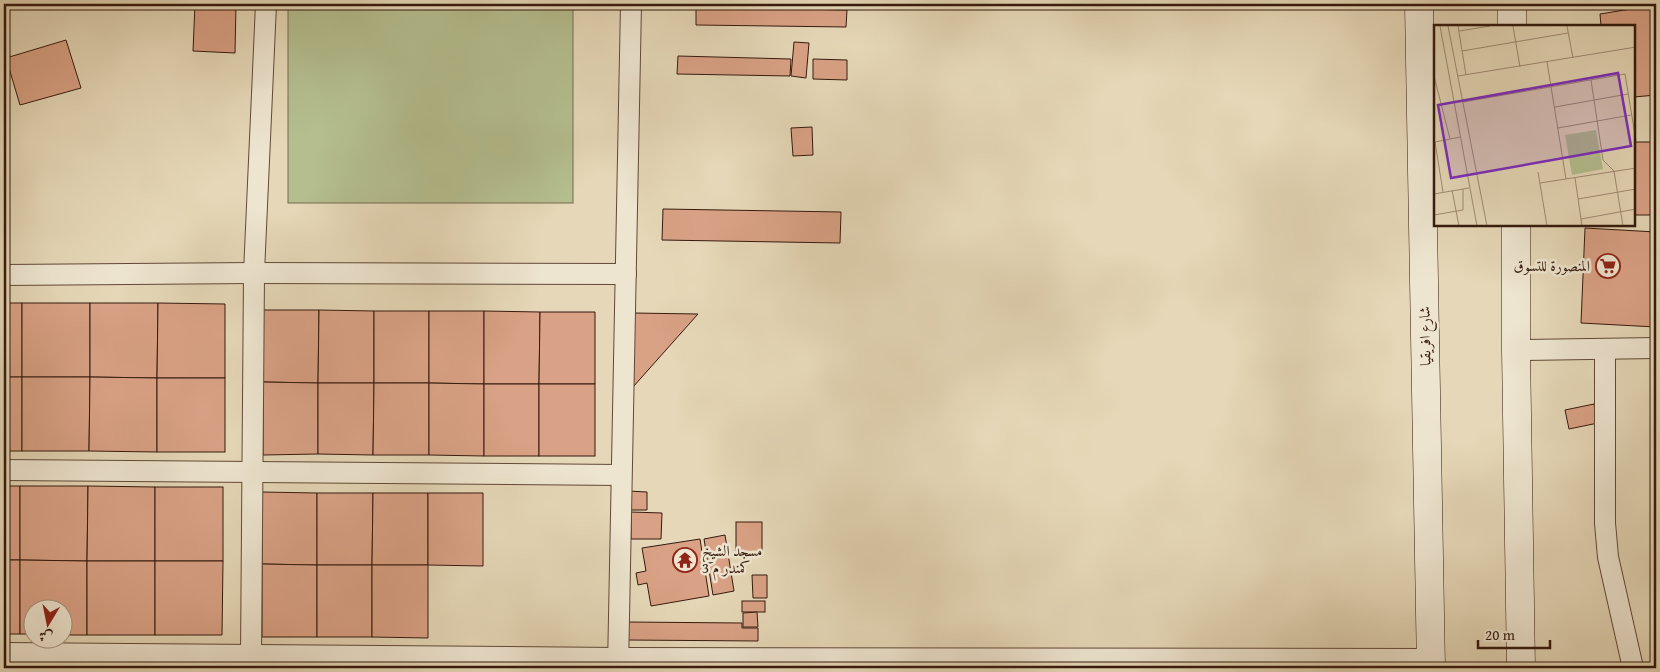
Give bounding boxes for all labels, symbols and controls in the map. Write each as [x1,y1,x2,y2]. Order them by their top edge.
inset map [1434,25,1635,226]
supermarket icon: المنصورة للتسوق [1595,253,1621,279]
place label: المنصورة للتسوق [1514,255,1590,276]
street label: شارع افريقيا [1413,306,1439,366]
place label: مسجد الشيخ كمندر م 3 [702,540,762,581]
temple icon: مسجد الشيخ كمندر م 3 [672,547,698,573]
north arrow [22,600,72,650]
scale bar [1478,617,1550,649]
text: 20 m [1485,624,1516,645]
text: ش [37,626,54,648]

